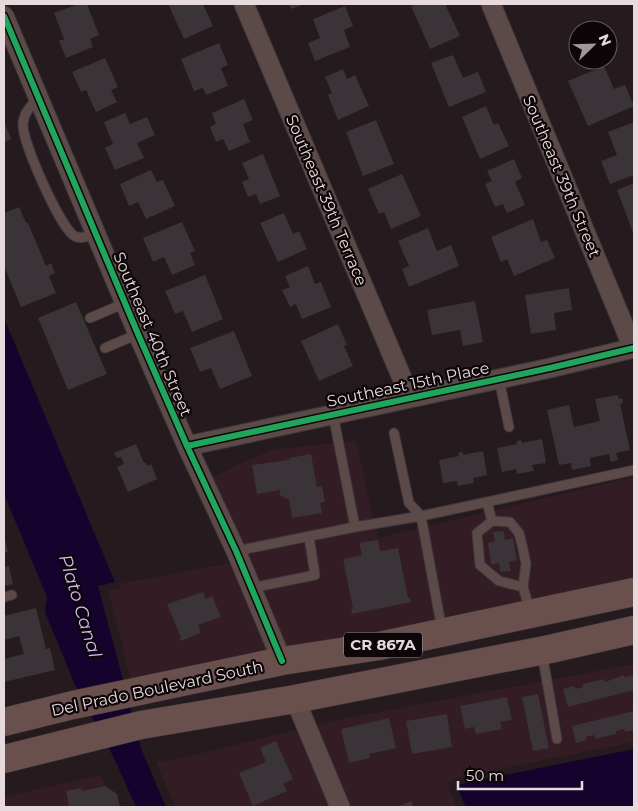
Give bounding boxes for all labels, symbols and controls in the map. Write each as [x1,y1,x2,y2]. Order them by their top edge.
north arrow [568,20,618,70]
text: N [594,31,615,49]
street label: Southeast 39th Street [519,92,604,260]
street label: Southeast 39th Terrace [282,112,371,288]
street label: Southeast 40th Street [109,249,196,420]
street label: Southeast 15th Place [325,358,491,411]
water label: Plato Canal [54,552,106,660]
road number: CR 867A [344,632,422,658]
street label: Del Prado Boulevard South [49,657,265,720]
scale bar [458,758,582,790]
text: 50 m [466,766,504,785]

